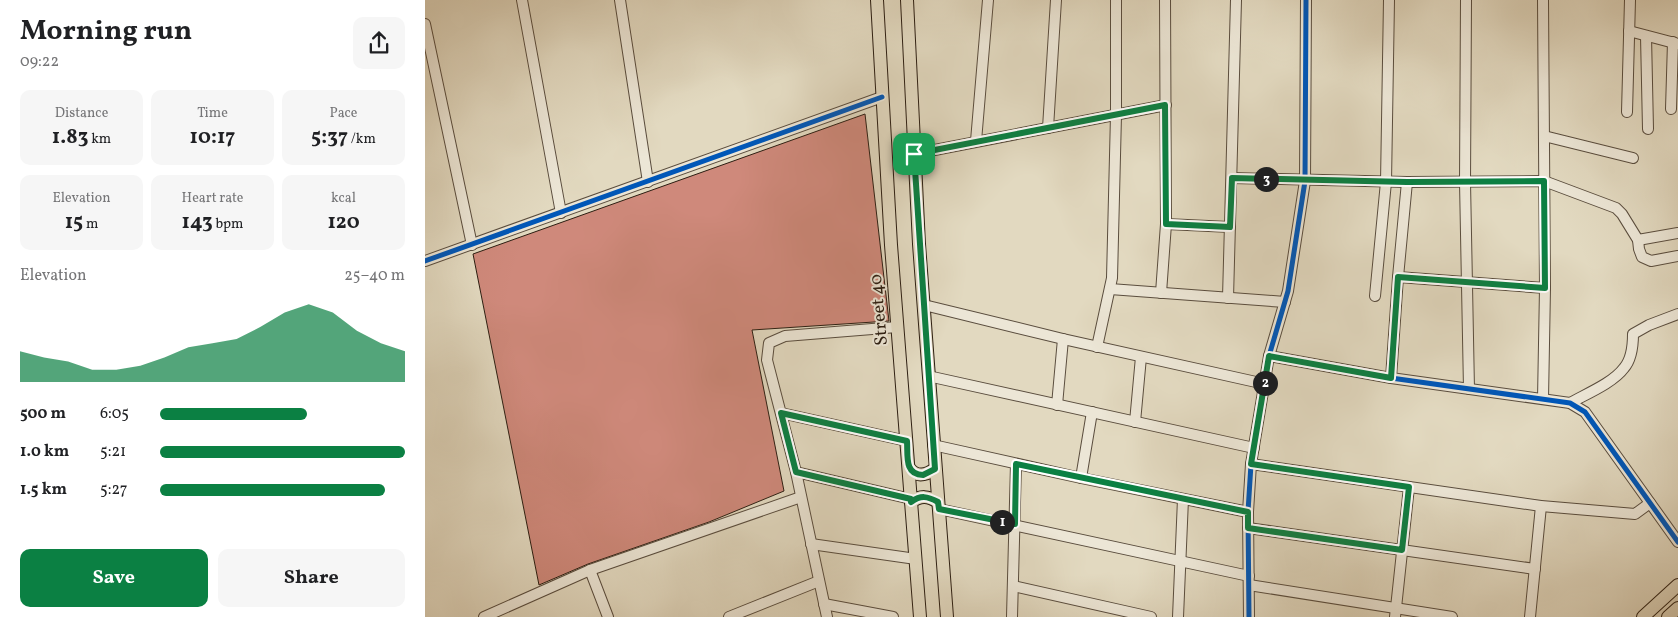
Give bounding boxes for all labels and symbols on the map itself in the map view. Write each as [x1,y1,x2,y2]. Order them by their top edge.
pin [893,133,935,175]
pin: 3 [1253,166,1279,192]
street label: Street 40 [864,273,895,347]
pin: 2 [1253,370,1277,396]
pin: 1 [989,510,1015,534]

